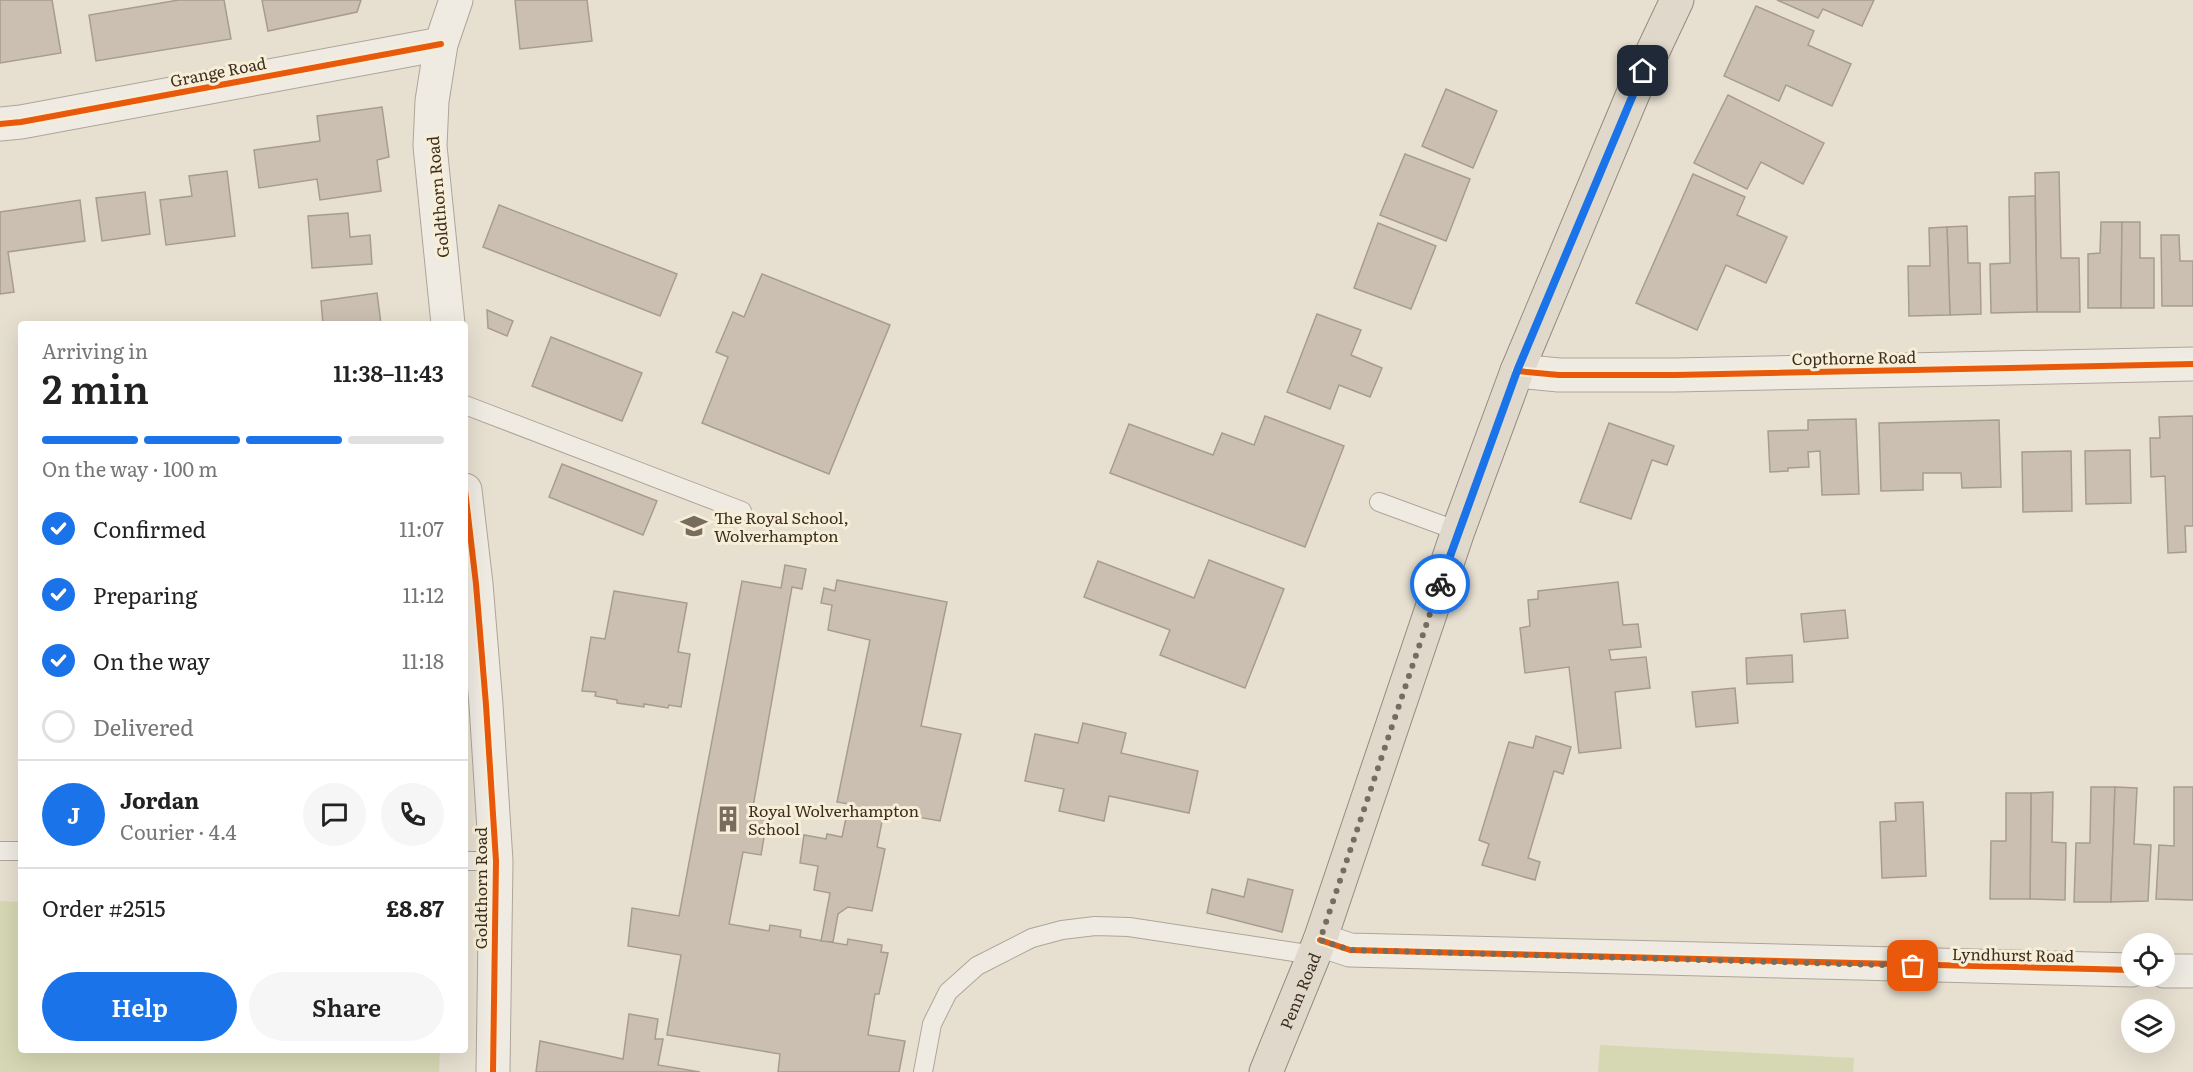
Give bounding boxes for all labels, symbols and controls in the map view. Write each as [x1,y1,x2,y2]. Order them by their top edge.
pin [1617,45,1668,96]
street label: Grange Road [168,50,268,92]
icon: home [1626,54,1659,87]
street label: Goldthorn Road [420,135,454,259]
text: Arriving in [42,335,148,365]
street label: Copthorne Road [1792,344,1917,370]
text: 11:38–11:43 [333,356,444,389]
text: 2 min [42,358,149,416]
text: On the way · 100 m [42,453,218,483]
place label: The Royal School, Wolverhampton [714,505,849,547]
school or university icon: The Royal School, Wolverhampton [679,511,709,541]
icon: check [42,512,75,545]
text: Confirmed [93,512,206,545]
text: 11:07 [399,513,444,543]
courier [1410,554,1470,614]
icon: bike [1424,568,1457,601]
icon: check [42,578,75,611]
text: Preparing [93,578,197,611]
text: 11:12 [403,579,444,609]
icon: check [42,644,75,677]
text: On the way [93,644,210,677]
text: 11:18 [402,645,444,675]
text: Delivered [93,710,194,743]
text: Jordan [120,783,199,816]
button: chat [303,783,366,846]
button: phone [381,783,444,846]
text: J [67,798,80,831]
place label: Royal Wolverhampton School [748,798,920,840]
building icon: Royal Wolverhampton School [713,804,743,834]
text: Courier · 4.4 [120,816,237,846]
street label: Goldthorn Road [468,827,492,949]
text: Order #2515 [42,891,165,924]
text: £8.87 [386,891,444,924]
map controls [2121,933,2175,1053]
button: locate [2121,933,2175,987]
pin [1887,940,1938,991]
street label: Lyndhurst Road [1952,941,2074,967]
street label: Penn Road [1273,948,1326,1033]
icon: bag [1896,949,1929,982]
button: Help [42,972,237,1041]
button: Share [249,972,444,1041]
button: layers [2121,999,2175,1053]

